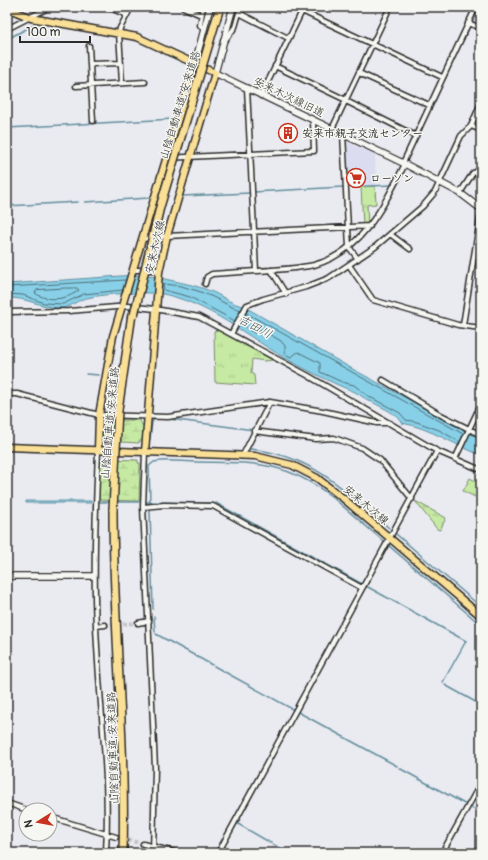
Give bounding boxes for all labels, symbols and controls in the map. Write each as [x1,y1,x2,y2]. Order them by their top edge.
scale bar [20,18,90,44]
text: 100 m [26,25,61,40]
street label: 山陰自動車道;安来道路 [157,49,203,161]
street label: 安来木次線旧道 [252,74,326,120]
building icon: 安来市親子交流センター [277,122,299,144]
place label: 安来市親子交流センター [302,127,423,140]
supermarket icon: ローソン [345,167,367,189]
place label: ローソン [370,172,414,185]
street label: 安来木次線 [142,219,168,275]
water label: 吉田川 [236,312,274,342]
street label: 山陰自動車道;安来道路 [99,366,121,480]
street label: 安来木次線 [341,482,391,528]
street label: 山陰自動車道;安来道路 [105,691,121,805]
north arrow [18,802,58,842]
text: N [21,818,36,829]

